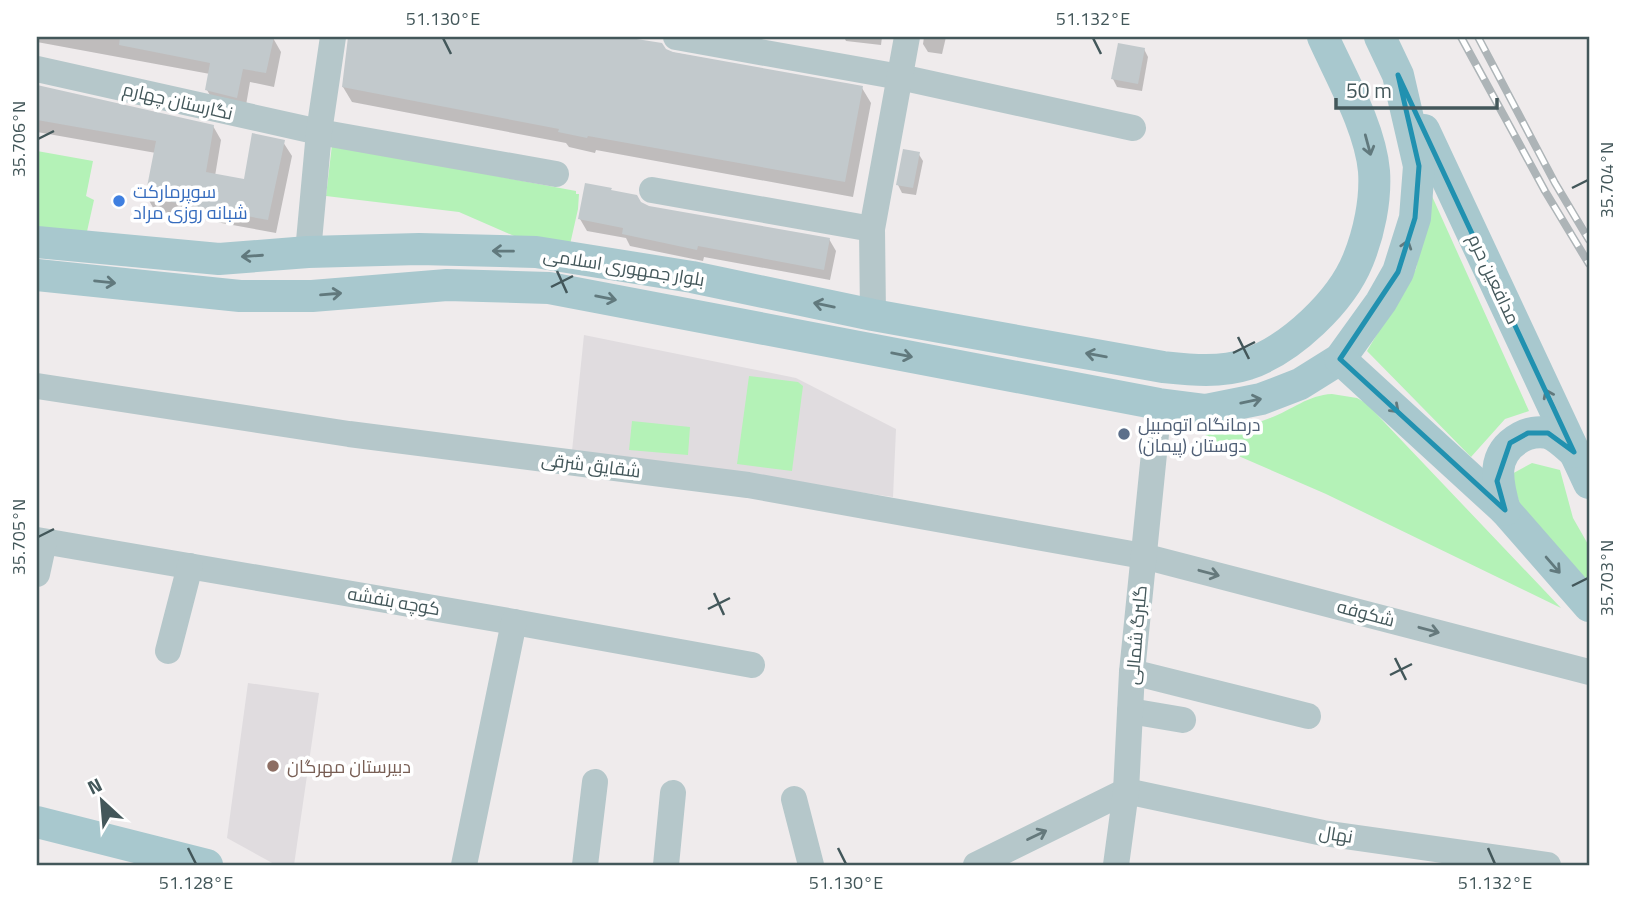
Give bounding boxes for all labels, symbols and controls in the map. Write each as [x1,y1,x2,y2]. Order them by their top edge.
text: 51.130°E [406,5,480,32]
text: 51.132°E [1056,5,1130,32]
scale bar [1336,66,1496,110]
text: 50 m [1346,74,1392,106]
street label: نگارستان چهارم [120,75,236,127]
text: 35.706°N [5,101,32,177]
one-way arrow [1362,133,1375,155]
text: 35.704°N [1593,142,1620,218]
place label: سوپرمارکت شبانه روزی مراد [133,178,248,226]
marker: سوپرمارکت شبانه روزی مراد [111,193,127,209]
street label: مدافعین حرم [1461,229,1527,329]
one-way arrow [1399,239,1412,261]
street label: بلوار جمهوری اسلامی [541,241,707,293]
one-way arrow [492,245,515,258]
one-way arrow [241,250,263,263]
one-way arrow [93,276,115,289]
one-way arrow [319,287,342,300]
one-way arrow [594,292,617,306]
one-way arrow [813,298,836,312]
one-way arrow [890,348,913,362]
one-way arrow [1085,348,1108,361]
one-way arrow [1543,389,1556,410]
one-way arrow [1239,393,1262,407]
one-way arrow [1382,397,1399,414]
place label: درمانگاه اتومبیل دوستان (پیمان) [1138,411,1260,459]
marker: درمانگاه اتومبیل دوستان (پیمان) [1116,426,1132,442]
street label: شقایق شرقی [540,446,642,484]
text: 35.705°N [5,499,32,575]
text: 35.703°N [1593,540,1620,616]
one-way arrow [1545,555,1561,573]
one-way arrow [1197,567,1220,580]
street label: کوچه بنفشه [346,580,442,622]
street label: گلبرگ شمالی [1118,584,1154,686]
street label: شکوفه [1334,592,1398,634]
one-way arrow [1418,624,1440,637]
place label: دبیرستان مهرگان [287,753,411,780]
marker: دبیرستان مهرگان [265,758,281,774]
north arrow [66,766,136,836]
text: N [82,769,107,801]
street label: نهال [1317,818,1355,850]
one-way arrow [1026,828,1047,841]
text: 51.128°E [159,869,233,896]
text: 51.130°E [809,869,883,896]
text: 51.132°E [1458,869,1532,896]

